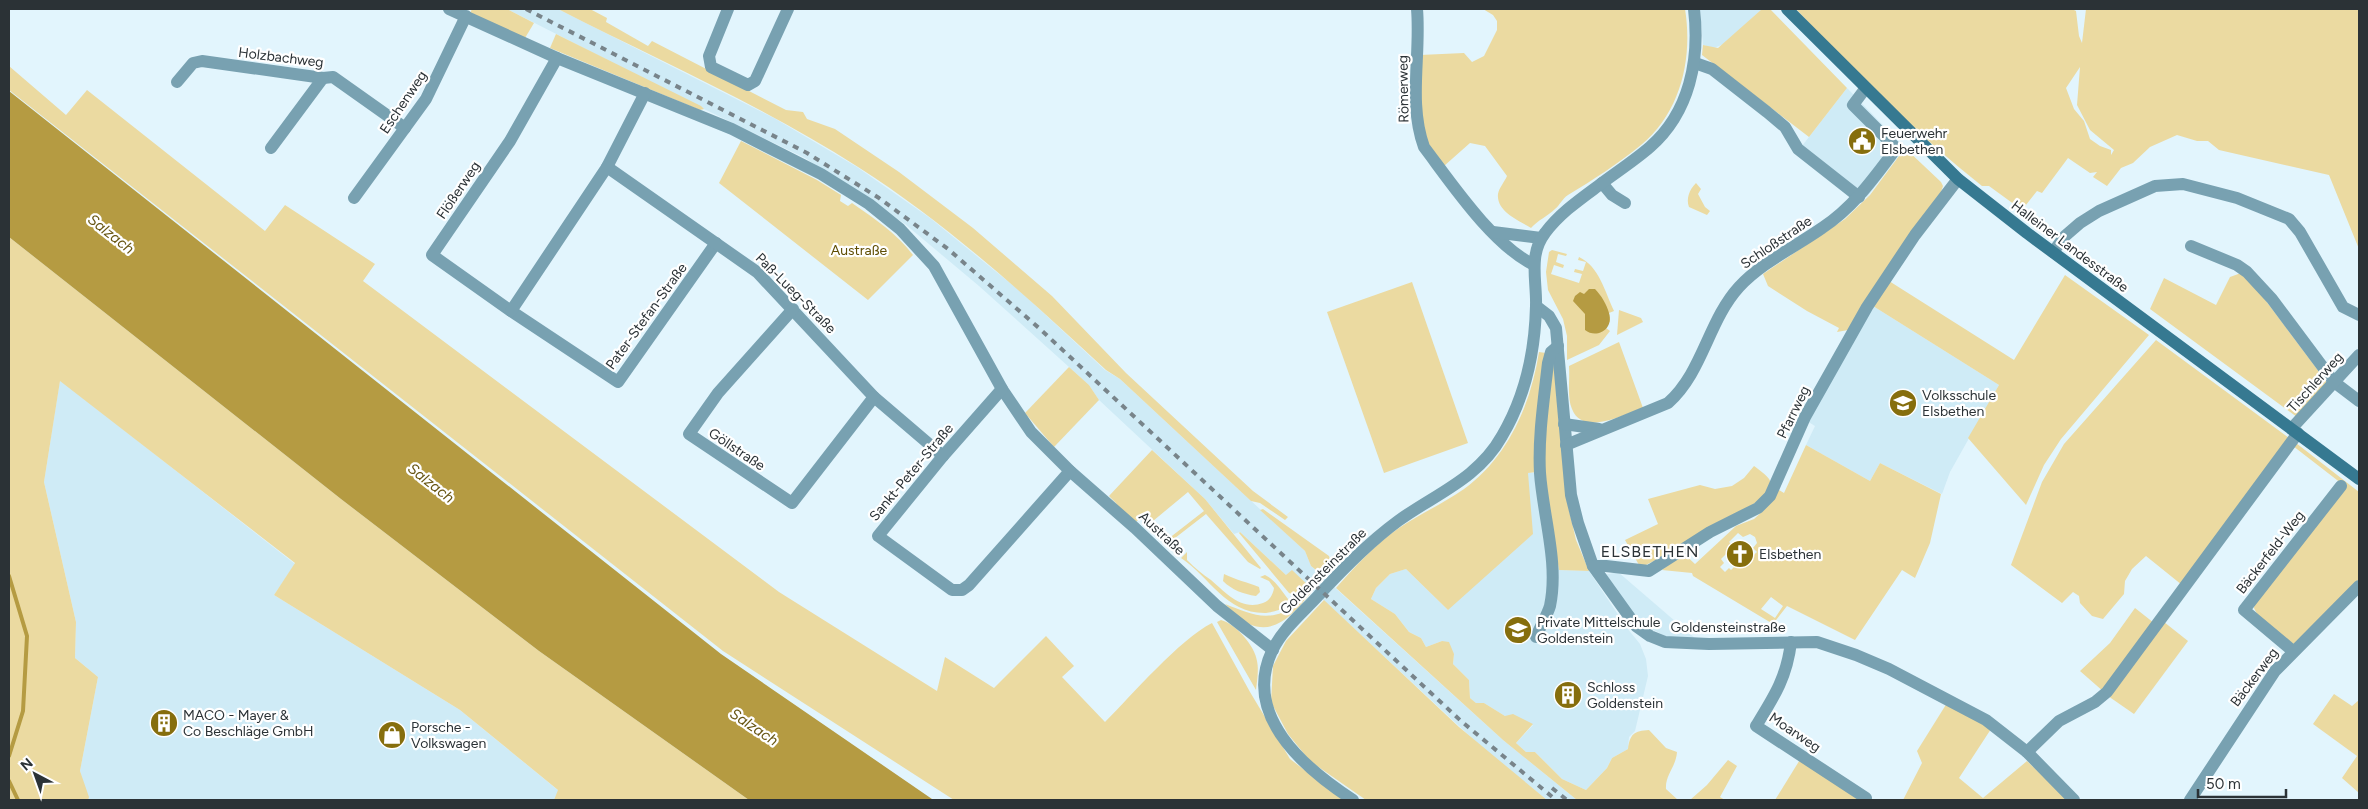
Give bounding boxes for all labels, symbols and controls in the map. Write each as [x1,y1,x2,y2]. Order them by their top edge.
street label: Holzbachweg [237,44,325,71]
street label: Römerweg [1394,55,1413,123]
street label: Eschenweg [376,68,431,137]
place label: Feuerwehr Elsbethen [1881,125,1948,158]
public building icon: Feuerwehr Elsbethen [1847,126,1877,156]
street label: Flößerweg [433,158,484,222]
street label: Halleiner Landesstraße [2008,197,2132,296]
water label: Salzach [84,210,138,258]
street label: Schloßstraße [1737,212,1815,272]
park label: Austraße [831,242,888,259]
street label: Paß-Lueg-Straße [752,250,840,337]
street label: Pater-Stefan-Straße [602,260,691,373]
street label: Tischlerweg [2284,349,2347,416]
street label: Pfarrweg [1773,383,1813,441]
place label: Volksschule Elsbethen [1922,387,1996,420]
school or university icon: Volksschule Elsbethen [1888,388,1918,418]
street label: Sankt-Peter-Straße [866,420,957,524]
street label: Göllstraße [705,424,768,475]
water label: Salzach [404,459,458,507]
street label: Bäckerfeld-Weg [2233,507,2308,597]
street label: Austraße [1135,508,1188,559]
street label: Goldensteinstraße [1277,524,1370,618]
church icon: Elsbethen [1725,539,1755,569]
district label: ELSBETHEN [1601,542,1699,561]
place label: Elsbethen [1759,546,1821,563]
place label: Private Mittelschule Goldenstein [1537,614,1661,647]
school or university icon: Private Mittelschule Goldenstein [1503,615,1533,645]
street label: Goldensteinstraße [1670,619,1786,636]
street label: Bäckerweg [2227,645,2282,710]
place label: Schloss Goldenstein [1587,679,1663,712]
building icon: Schloss Goldenstein [1553,680,1583,710]
water label: Salzach [727,704,781,750]
place label: MACO - Mayer & Co Beschläge GmbH [183,707,314,740]
building icon: MACO - Mayer & Co Beschläge GmbH [149,708,179,738]
street label: Moarweg [1766,709,1824,756]
place label: Porsche - Volkswagen [411,719,486,752]
shop icon: Porsche - Volkswagen [377,720,407,750]
north arrow [10,749,60,799]
text: N [17,755,36,775]
scale bar [2198,766,2286,798]
text: 50 m [2206,775,2241,793]

